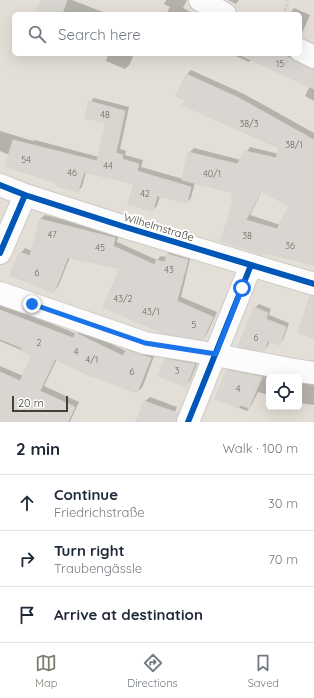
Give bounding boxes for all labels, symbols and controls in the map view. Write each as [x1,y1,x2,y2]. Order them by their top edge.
search box [12,12,302,56]
icon: search [26,23,48,45]
text: Search here [58,25,141,44]
house number: 15 [276,58,284,69]
house number: 48 [100,109,110,120]
house number: 38/3 [240,118,259,129]
house number: 38/1 [285,139,303,150]
house number: 54 [21,154,31,165]
house number: 44 [103,160,113,171]
house number: 46 [67,167,77,178]
house number: 40/1 [203,168,221,179]
house number: 42 [140,188,150,199]
street label: Wilhelmstraße [122,210,196,244]
house number: 47 [47,229,57,240]
house number: 38 [242,230,252,241]
house number: 36 [285,240,295,251]
house number: 45 [95,242,105,253]
house number: 43 [164,264,174,275]
house number: 6 [35,267,40,278]
route start [233,279,251,297]
house number: 43/2 [113,293,133,304]
route end [23,295,41,313]
house number: 43/1 [142,306,160,317]
house number: 5 [192,319,197,330]
house number: 6 [254,332,259,343]
house number: 2 [37,337,42,348]
house number: 4 [74,346,79,357]
house number: 4/1 [86,354,98,365]
house number: 3 [175,365,180,376]
house number: 6 [130,366,135,377]
map controls [266,374,302,410]
button: locate [266,374,302,410]
house number: 4 [236,383,241,394]
scale bar [12,394,68,413]
text: 20 m [18,396,44,410]
text: 2 min [16,438,60,459]
text: Walk · 100 m [222,440,298,456]
text: Continue [54,485,118,504]
icon: ahead [16,492,38,514]
text: 30 m [268,495,298,511]
text: Friedrichstraße [54,504,145,520]
text: Turn right [54,541,125,560]
icon: right [16,548,38,570]
text: 70 m [268,551,298,567]
text: Traubengässle [54,560,142,576]
icon: arrive [16,604,38,626]
text: Arrive at destination [54,605,203,624]
tab: Map [35,652,57,690]
tab: Directions [127,652,178,690]
tab: Saved [248,652,279,690]

